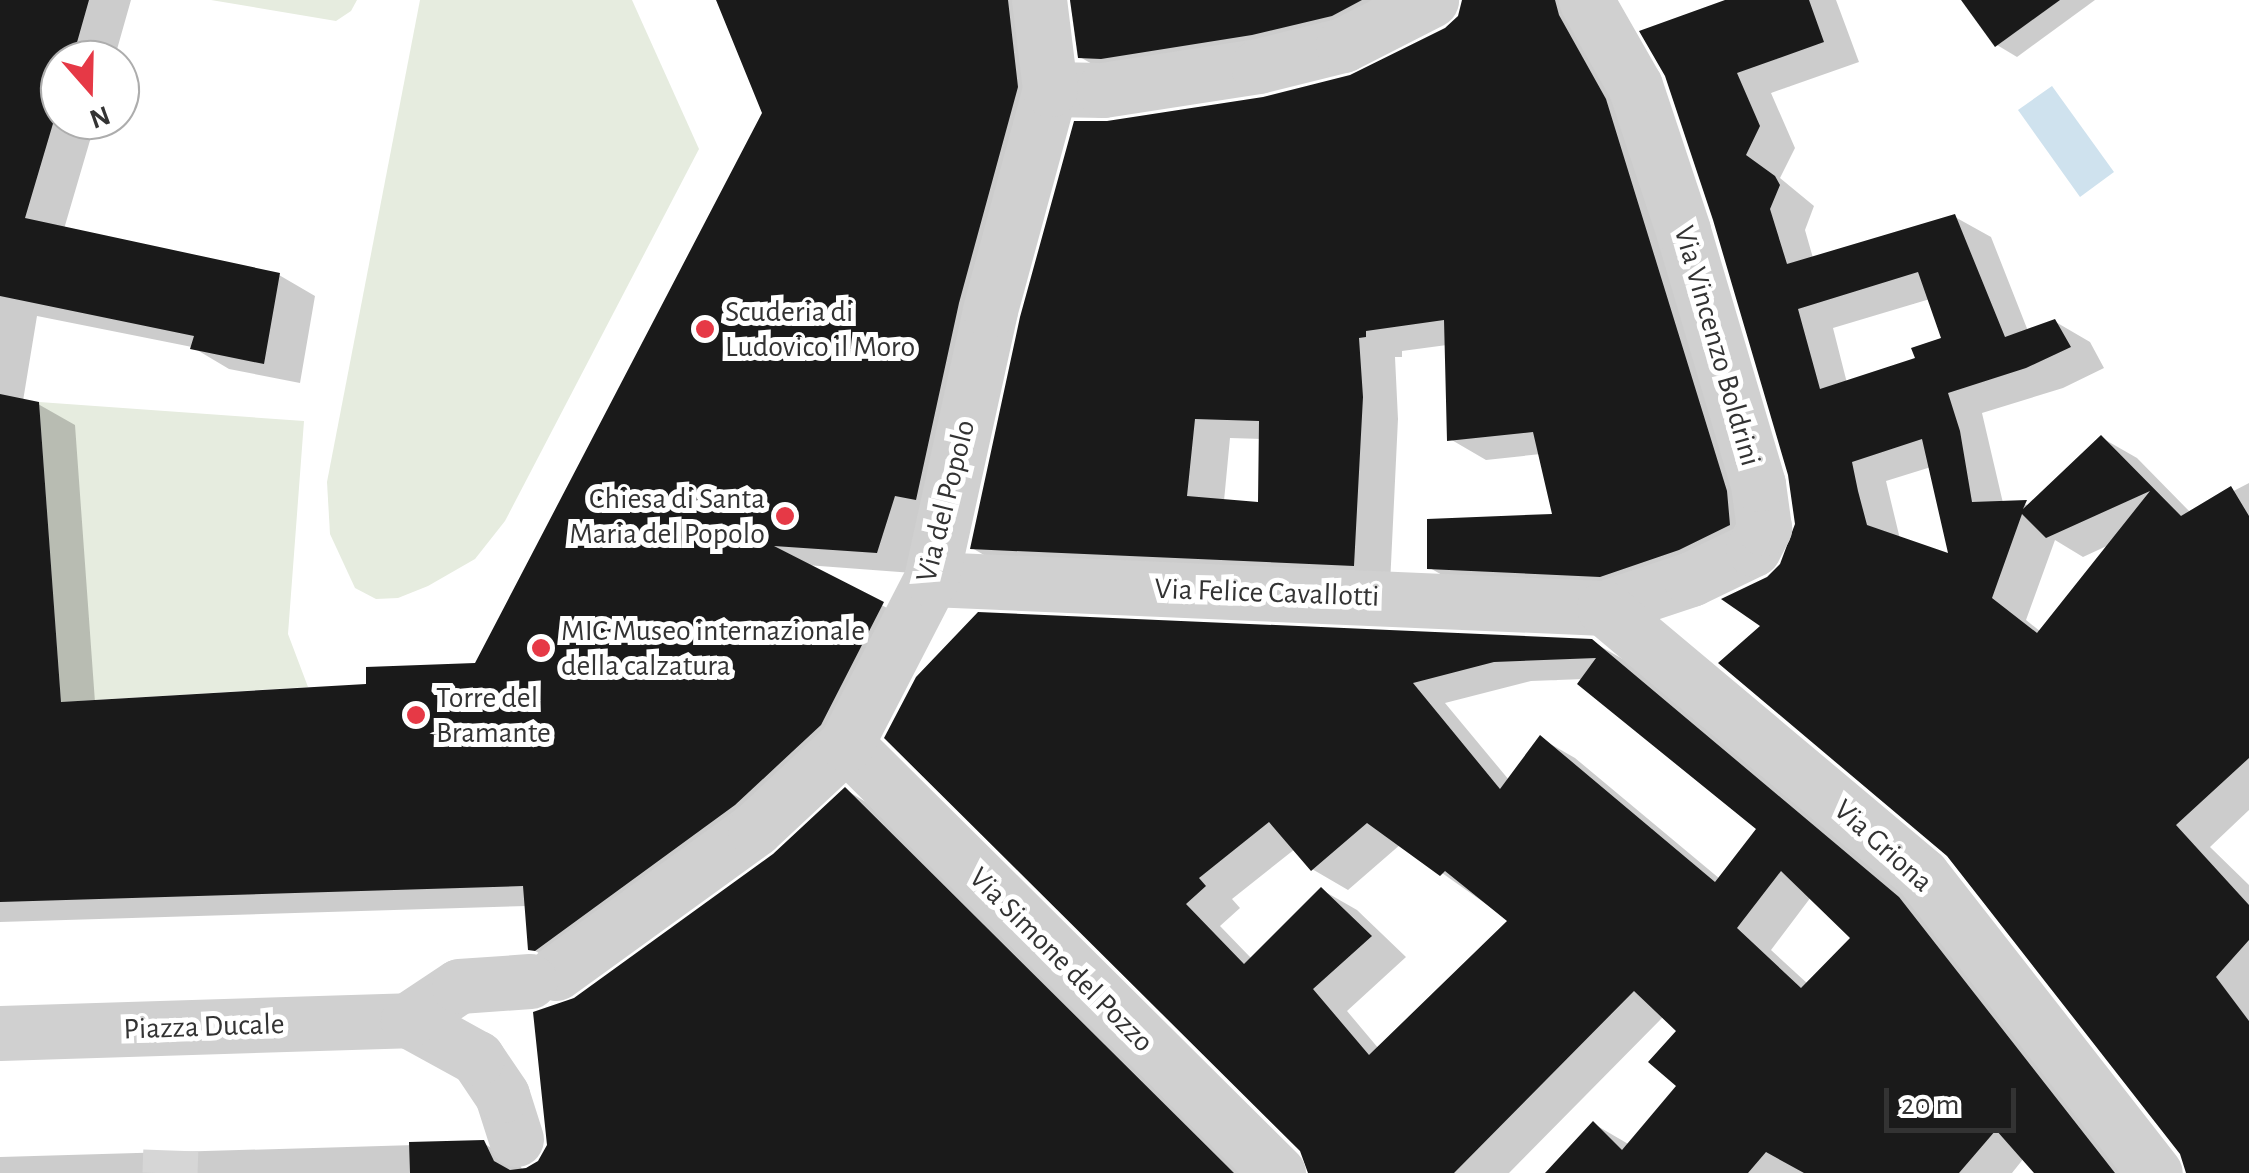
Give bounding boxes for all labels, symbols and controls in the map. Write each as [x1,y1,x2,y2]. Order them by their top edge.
north arrow [40,40,140,140]
text: N [86,100,114,133]
street label: Via Vincenzo Boldrini [1665,222,1769,470]
place label: Scuderia di Ludovico il Moro [725,294,915,364]
marker: Scuderia di Ludovico il Moro [694,318,716,340]
street label: Via del Popolo [908,416,984,586]
place label: Chiesa di Santa Maria del Popolo [569,481,765,552]
marker: Chiesa di Santa Maria del Popolo [774,505,796,527]
street label: Via Felice Cavallotti [1154,571,1380,615]
place label: MIC Museo internazionale della calzatura [561,613,865,684]
marker: MIC Museo internazionale della calzatura [530,637,552,659]
place label: Torre del Bramante [436,680,551,750]
marker: Torre del Bramante [405,704,427,726]
street label: Via Griona [1826,792,1940,900]
street label: Via Simone del Pozzo [961,860,1161,1060]
street label: Piazza Ducale [123,1006,285,1048]
scale bar [1889,1068,2022,1130]
text: 20 m [1901,1090,1959,1120]

